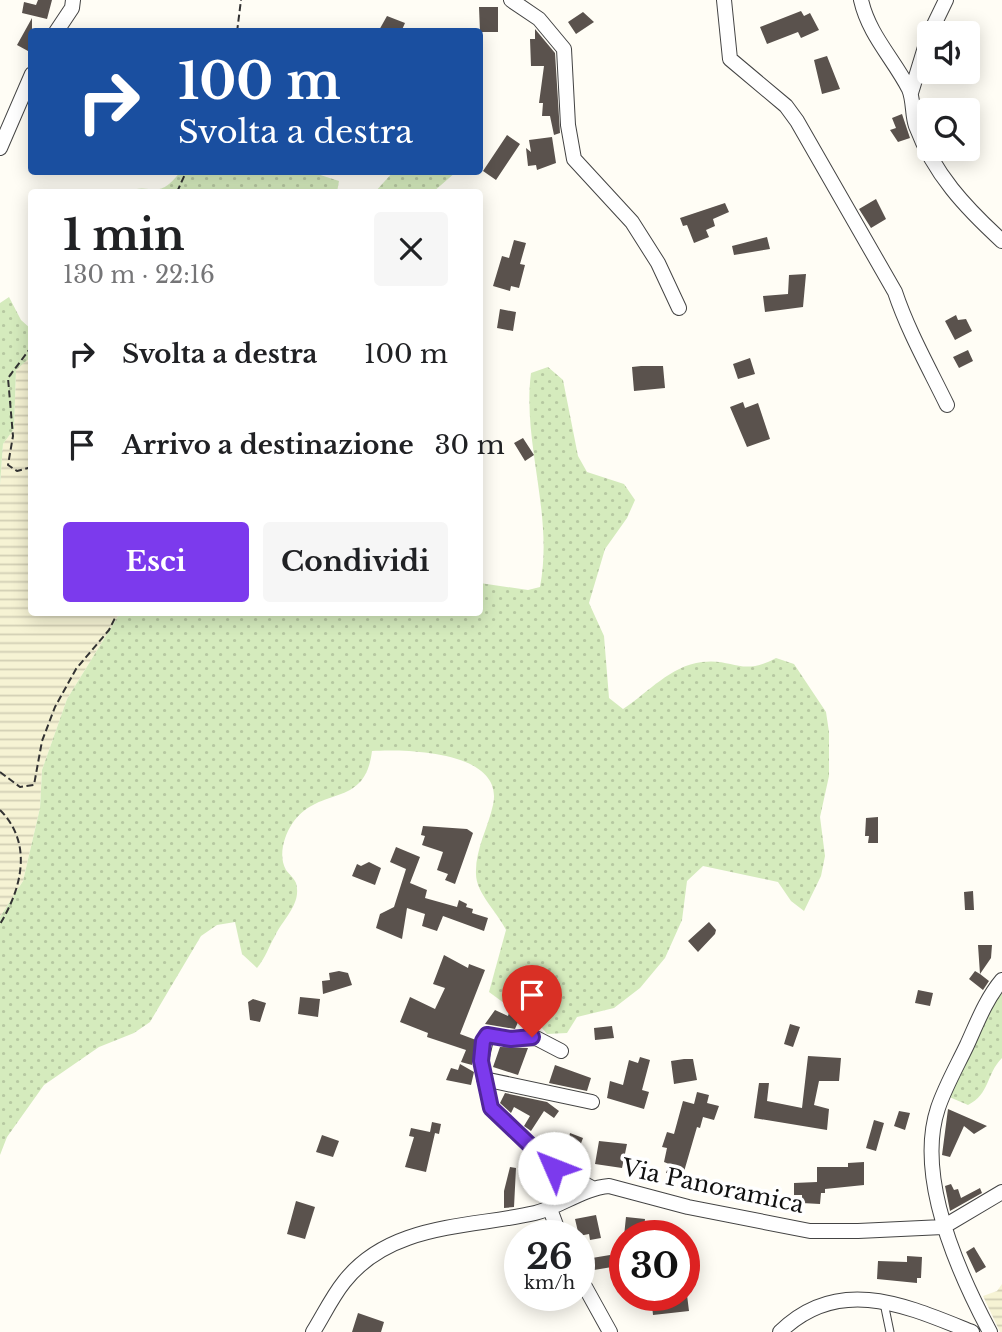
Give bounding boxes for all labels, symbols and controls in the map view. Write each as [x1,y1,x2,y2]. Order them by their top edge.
map controls [917,21,980,161]
button: sound [917,21,980,84]
text: 100 m [178,51,341,112]
icon: right [63,56,154,147]
button: search [917,98,980,161]
text: Svolta a destra [178,112,413,152]
text: 1 min [63,209,185,261]
button: close [374,212,448,286]
text: 130 m · 22:16 [63,261,215,289]
icon: right [63,335,101,373]
text: Svolta a destra [122,338,318,370]
text: 100 m [364,338,448,370]
icon: arrive [63,426,101,464]
text: Arrivo a destinazione [122,429,414,461]
text: 30 m [435,429,505,461]
button: Esci [63,522,249,602]
button: Condividi [263,522,448,602]
pin [502,965,562,1037]
icon: arrive [513,976,551,1014]
position arrow [517,1131,591,1205]
street label: Via Panoramica [619,1153,807,1219]
speed limit sign: 30 [609,1220,700,1311]
text: 26 [526,1235,573,1278]
text: km/h [524,1272,575,1294]

